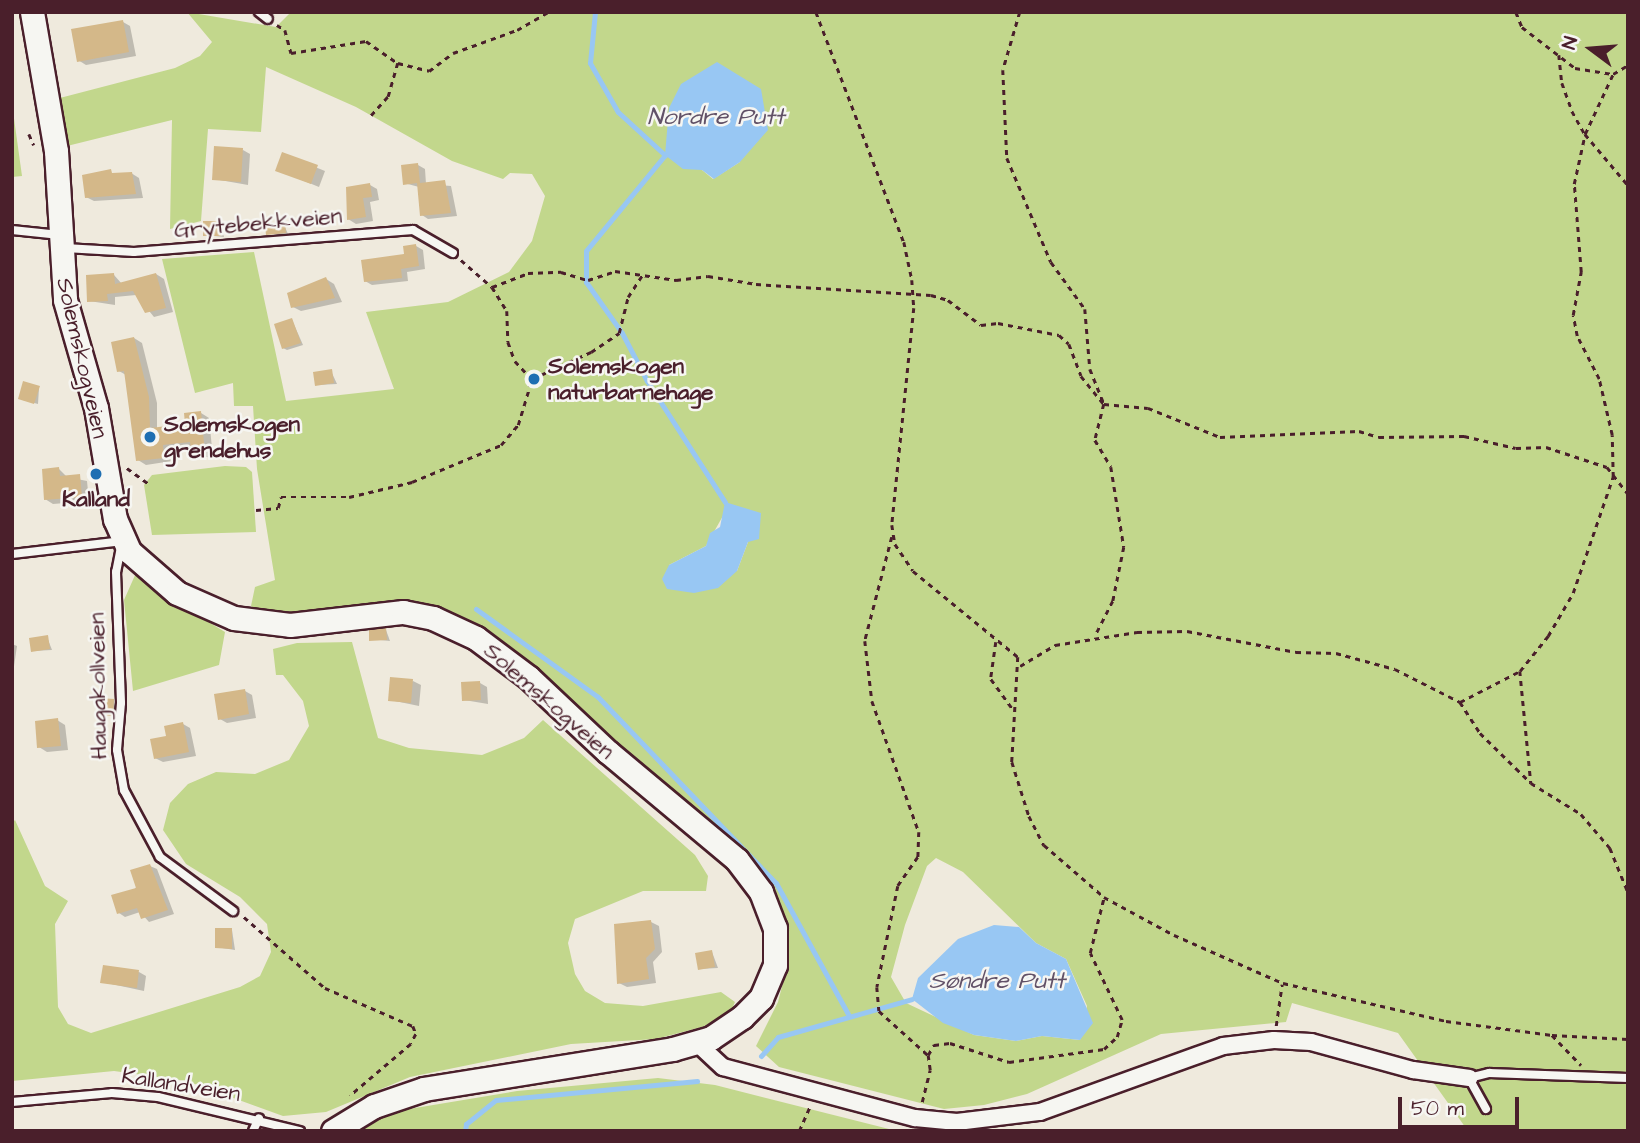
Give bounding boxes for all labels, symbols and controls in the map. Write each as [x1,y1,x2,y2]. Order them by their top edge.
north arrow [1556,14,1626,84]
text: N [1556,34,1585,53]
water label: Nordre Putt [648,104,784,132]
street label: Grytebekkveien [173,202,343,244]
street label: Solemskogveien [50,275,114,441]
place label: Solemskogen naturbarnehage [548,352,714,406]
marker: Solemskogen naturbarnehage [526,371,542,387]
place label: Solemskogen grendehus [164,410,300,464]
marker: Solemskogen grendehus [142,429,158,445]
marker: Kalland [88,466,104,482]
place label: Kalland [62,485,130,513]
street label: Haugakollveien [83,612,113,760]
street label: Solemskogveien [478,637,620,765]
water label: Søndre Putt [929,968,1065,996]
street label: Kallandveien [120,1062,242,1108]
scale bar [1402,1084,1523,1128]
text: 50 m [1411,1094,1464,1123]

